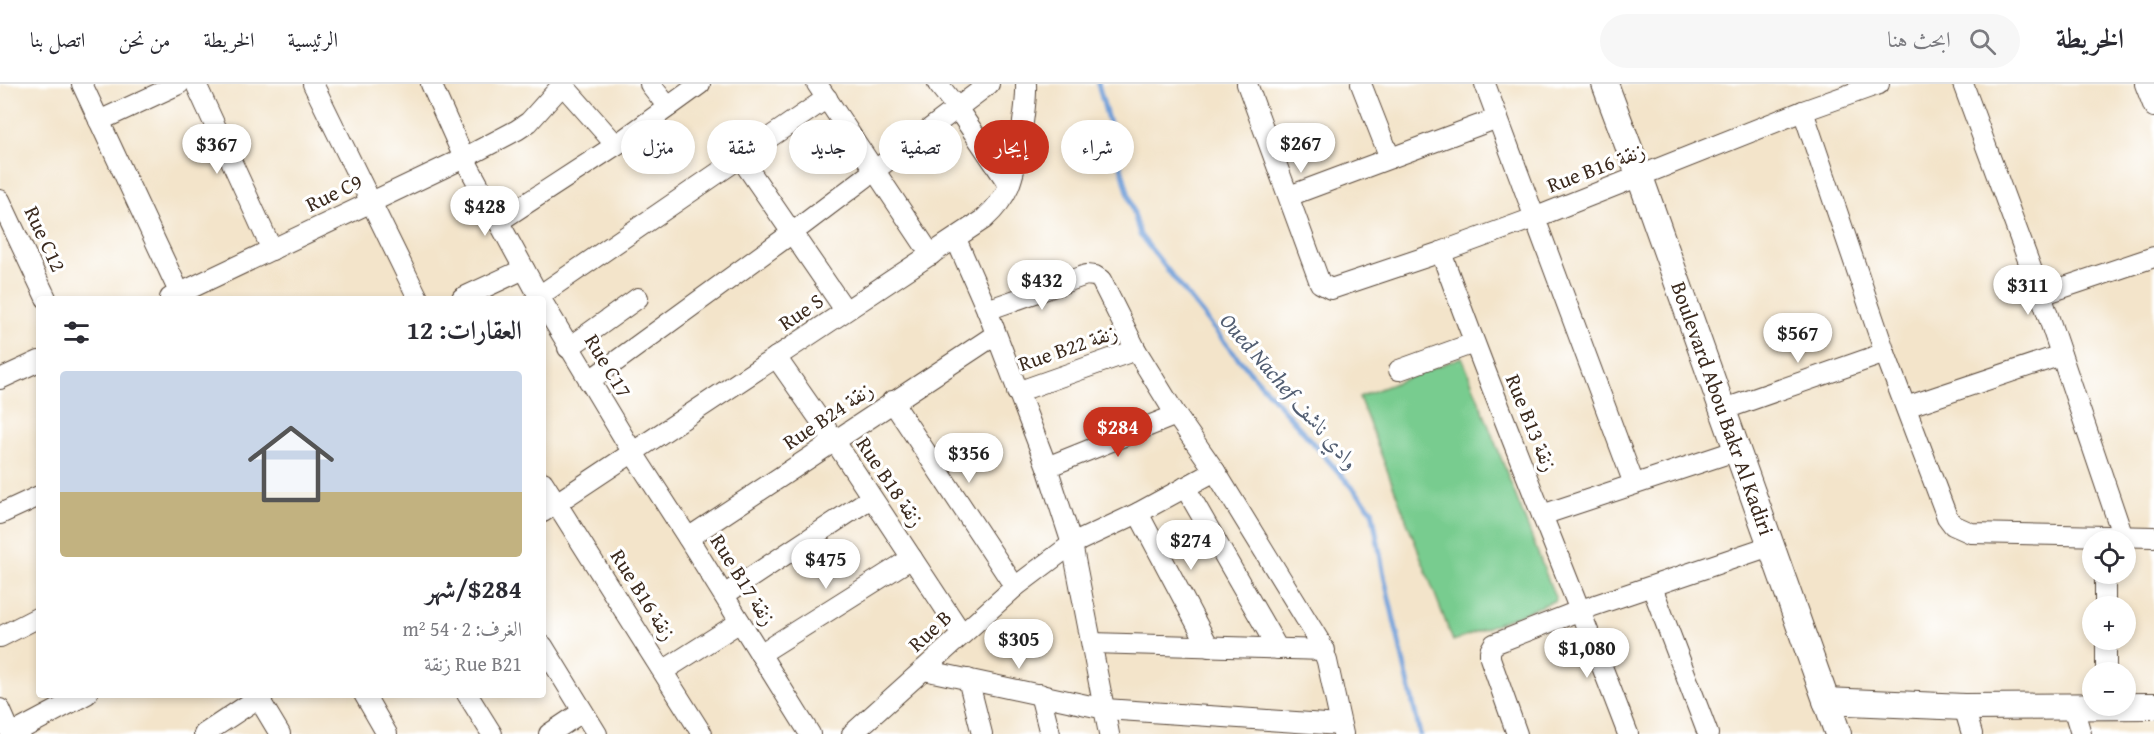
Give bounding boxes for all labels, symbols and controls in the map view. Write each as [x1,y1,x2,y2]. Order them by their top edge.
search box [1600,14,2020,68]
text: الخريطة [2056,17,2124,58]
text: ابحث هنا [1887,23,1951,55]
text: اتصل بنا [30,24,85,55]
text: من نحن [118,24,171,55]
text: الخريطة [204,24,255,55]
text: الرئيسية [288,24,338,55]
icon: search [1966,25,1999,58]
chip: منزل [621,120,695,174]
chip: شقة [707,120,777,174]
chip: جديد [789,120,867,174]
chip: تصفية [879,120,962,174]
chip: إيجار [974,120,1049,174]
chip: شراء [1061,120,1134,174]
pin: $267 [1265,123,1337,174]
pin: $367 [181,124,253,175]
text: $267 [1280,128,1322,157]
text: $367 [196,129,238,158]
street label: Rue B16 زنقة [1542,135,1649,200]
street label: Rue C9 [300,166,367,220]
pin: $428 [449,186,521,237]
text: $428 [464,191,506,220]
street label: Rue C12 [17,201,74,277]
pin: $432 [1006,260,1078,311]
text: $432 [1021,265,1063,294]
pin: $311 [1992,265,2064,316]
text: $311 [2007,270,2049,299]
street label: Boulevard Abou Bakr Al Kadiri [1663,277,1782,540]
street label: Rue S [772,285,829,338]
water label: Oued Nachef وادي ناشف [1211,306,1367,478]
text: العقارات: 12 [406,310,522,349]
pin: $567 [1762,313,1834,364]
icon: filters [60,316,93,349]
street label: Rue B22 زنقة [1014,316,1122,379]
text: $567 [1777,318,1819,347]
street label: Rue C17 [577,328,640,404]
street label: Rue B13 زنقة [1498,369,1565,476]
street label: Rue B24 زنقة [776,374,879,457]
pin: $284 [1082,407,1154,458]
icon: home [237,410,345,518]
text: $284 [1097,412,1139,441]
street label: Rue B18 زنقة [849,430,932,533]
pin: $356 [933,433,1005,484]
text: $356 [948,438,990,467]
pin: $274 [1155,520,1227,571]
text: $274 [1170,525,1212,554]
street label: Rue B17 زنقة [703,528,784,632]
map controls [2082,530,2136,716]
button: locate [2082,530,2136,584]
pin: $475 [790,539,862,590]
street label: Rue B16 زنقة [603,543,684,647]
text: $475 [805,544,847,573]
text: $284/شهر [426,569,522,608]
button: + [2082,596,2136,650]
street label: Rue B [901,602,958,659]
text: الغرف: 2 · 54 m² [403,614,522,643]
pin: $305 [983,619,1055,670]
text: $305 [998,624,1040,653]
pin: $1,080 [1538,628,1636,679]
text: $1,080 [1558,633,1616,662]
text: Rue B21 زنقة [424,649,522,678]
button: − [2082,662,2136,716]

